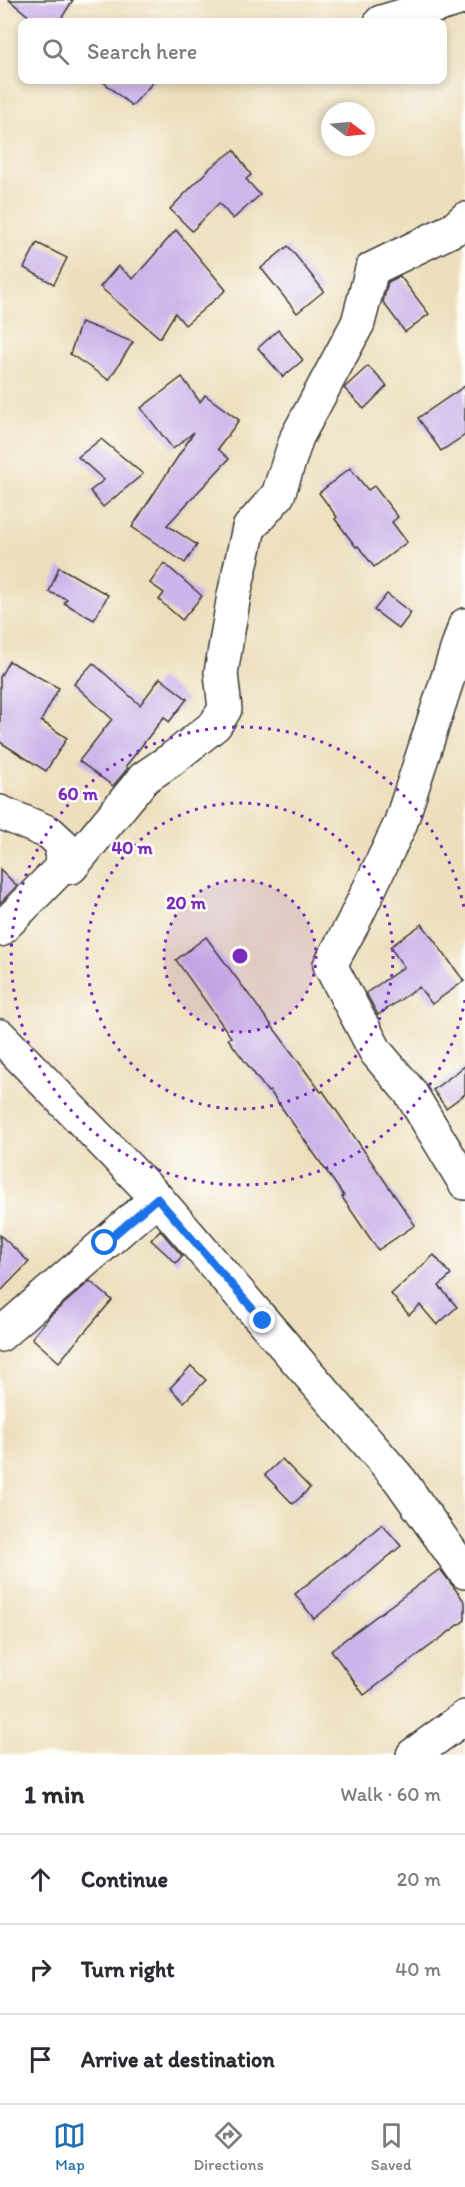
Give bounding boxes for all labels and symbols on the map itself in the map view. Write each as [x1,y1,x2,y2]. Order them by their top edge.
north arrow [321,102,375,156]
text: 60 m [58,783,99,805]
text: 40 m [111,837,153,859]
text: 20 m [166,892,207,914]
centre of rings [230,946,250,966]
route start [91,1229,117,1255]
route end [249,1307,275,1333]

